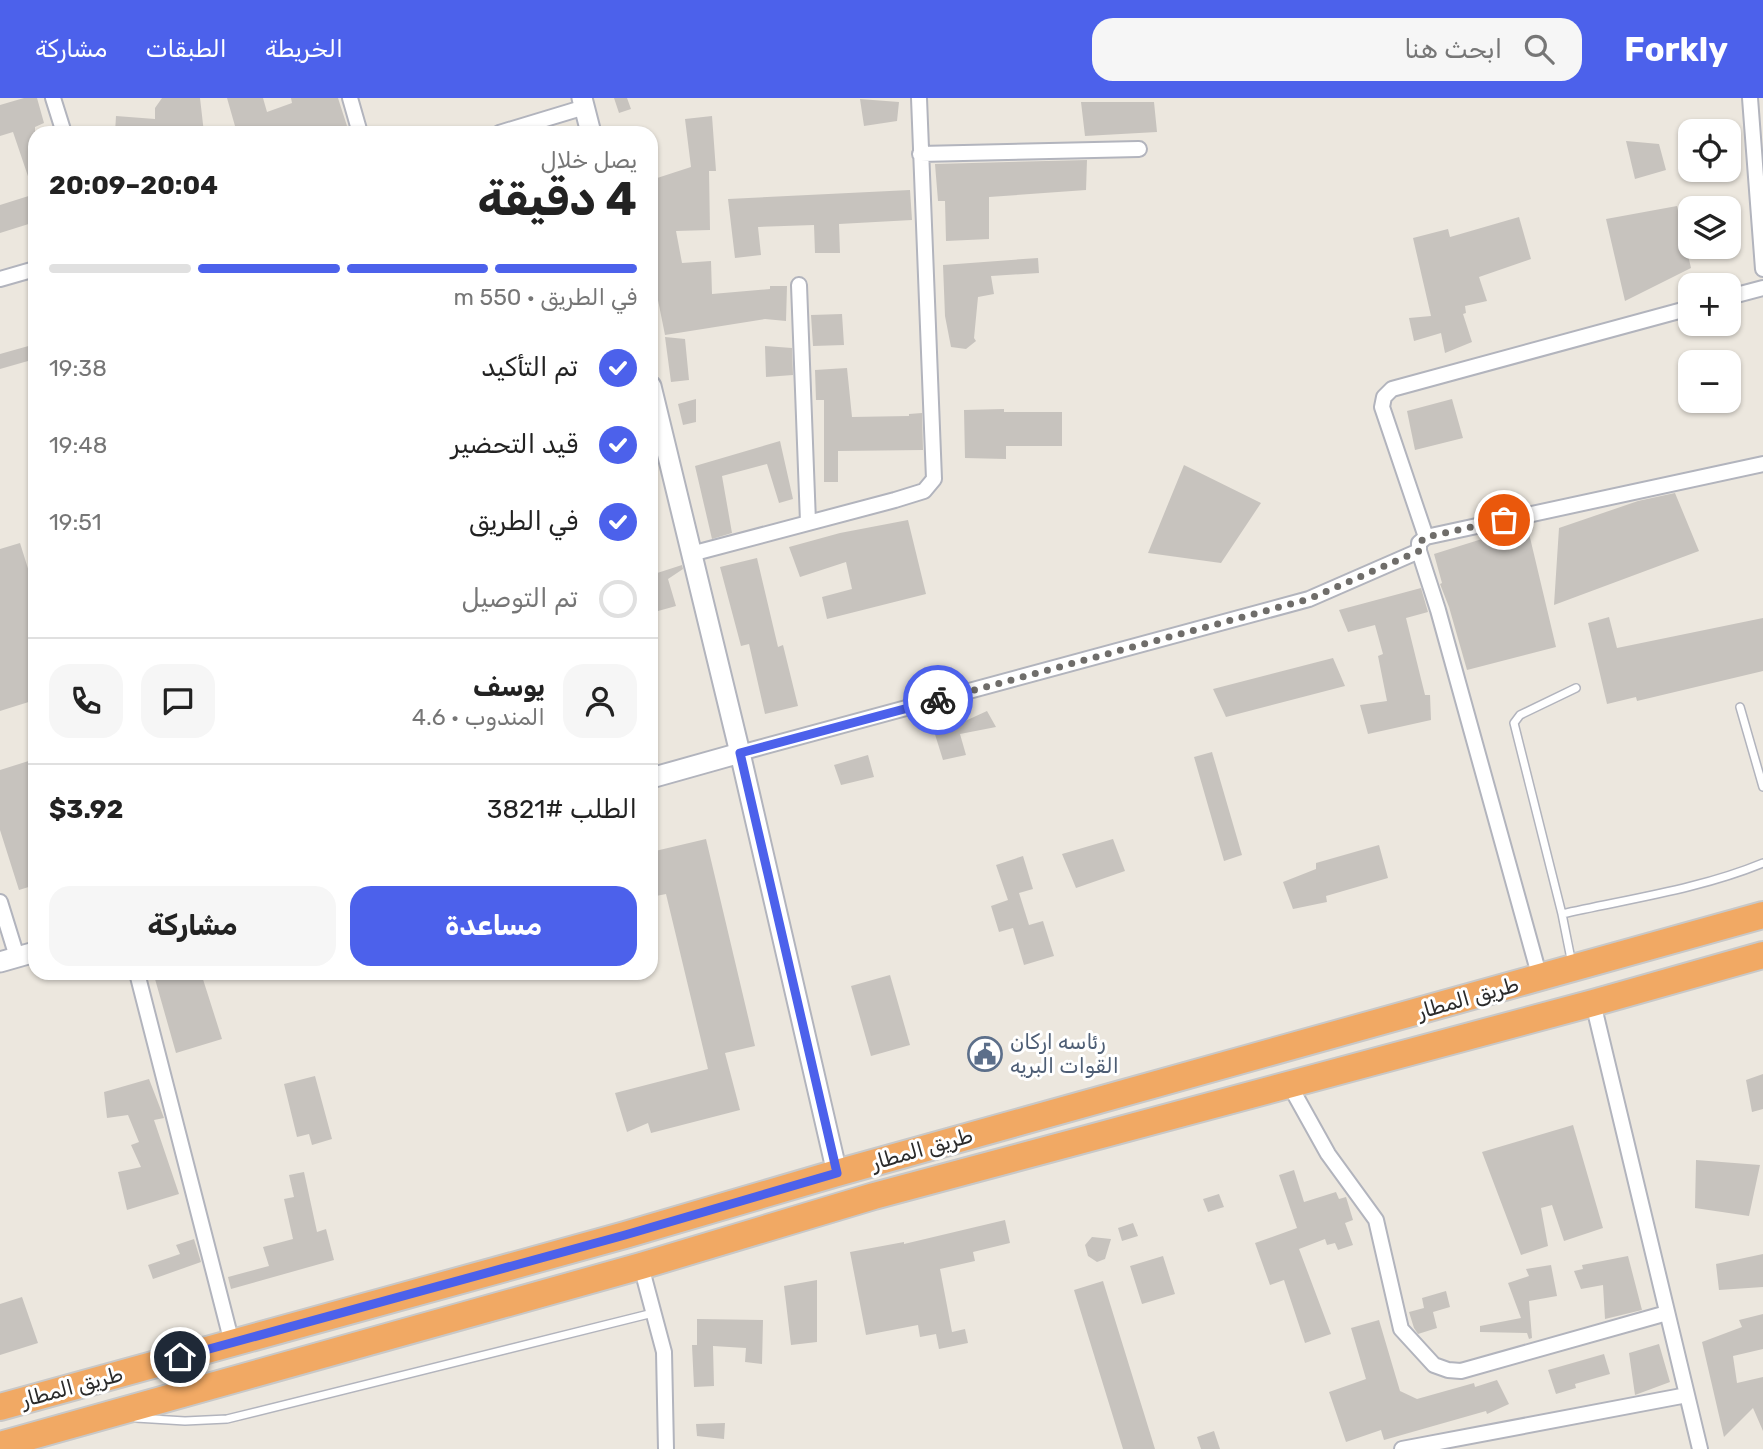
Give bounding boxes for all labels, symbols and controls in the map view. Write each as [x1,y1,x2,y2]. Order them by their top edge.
search box [1092,18,1582,81]
icon: search [1520,30,1558,68]
text: Forkly [1624,30,1728,69]
text: ابحث هنا [1404,34,1502,65]
text: مشاركة [35,35,107,63]
text: الطبقات [145,35,227,63]
text: الخريطة [265,35,343,63]
map controls [1678,119,1741,413]
button: locate [1678,119,1741,182]
text: يصل خلال [541,146,637,174]
text: 20:04–20:09 [49,170,218,201]
text: 4 دقيقة [478,172,637,227]
button: layers [1678,196,1741,259]
button: + [1678,273,1741,336]
text: في الطريق · 550 m [453,283,637,311]
icon: check [599,349,637,387]
button: − [1678,350,1741,413]
text: تم التأكيد [481,352,578,383]
text: 19:38 [49,354,107,382]
icon: check [599,426,637,464]
text: قيد التحضير [451,429,578,460]
text: 19:48 [49,431,107,459]
pin [1474,490,1534,550]
icon: bag [1485,501,1523,539]
icon: check [599,503,637,541]
text: في الطريق [469,506,578,537]
text: 19:51 [49,508,102,536]
text: تم التوصيل [461,583,578,614]
button: phone [49,664,123,738]
button: chat [141,664,215,738]
button: person [563,664,637,738]
courier [903,665,973,735]
text: يوسف [473,672,545,703]
icon: bike [919,681,957,719]
text: المندوب · 4.6 [412,703,545,731]
text: $3.92 [49,794,123,825]
text: الطلب #3821 [487,794,637,825]
button: مشاركة [49,886,336,966]
button: مساعدة [350,886,637,966]
street label: طريق المطار [1412,971,1521,1024]
place label: رئاسه اركان القوات البريه [1010,1029,1119,1078]
public building icon: رئاسه اركان القوات البريه [966,1035,1004,1073]
street label: طريق المطار [866,1122,975,1175]
pin [150,1327,210,1387]
icon: home [161,1338,199,1376]
street label: طريق المطار [16,1361,126,1413]

